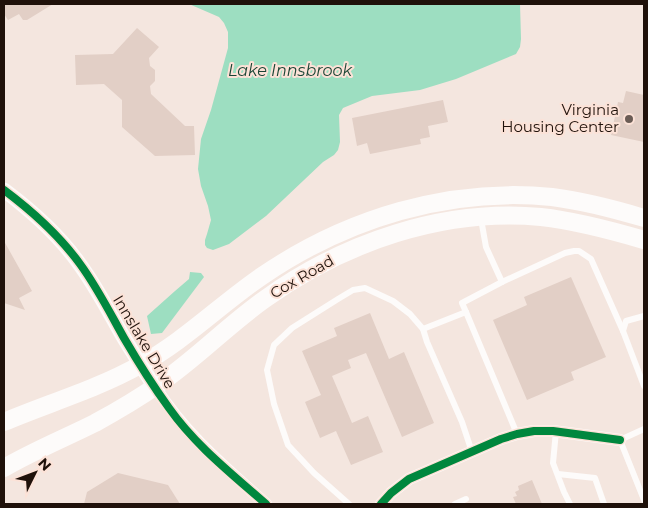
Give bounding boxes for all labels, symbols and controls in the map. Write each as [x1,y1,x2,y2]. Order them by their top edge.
water label: Lake Innsbrook [228,61,354,80]
place label: Virginia Housing Center [501,100,619,136]
marker: Virginia Housing Center [623,113,635,125]
street label: Cox Road [266,251,337,302]
street label: Innslake Drive [109,291,180,392]
north arrow [10,448,60,498]
text: N [34,454,55,475]

